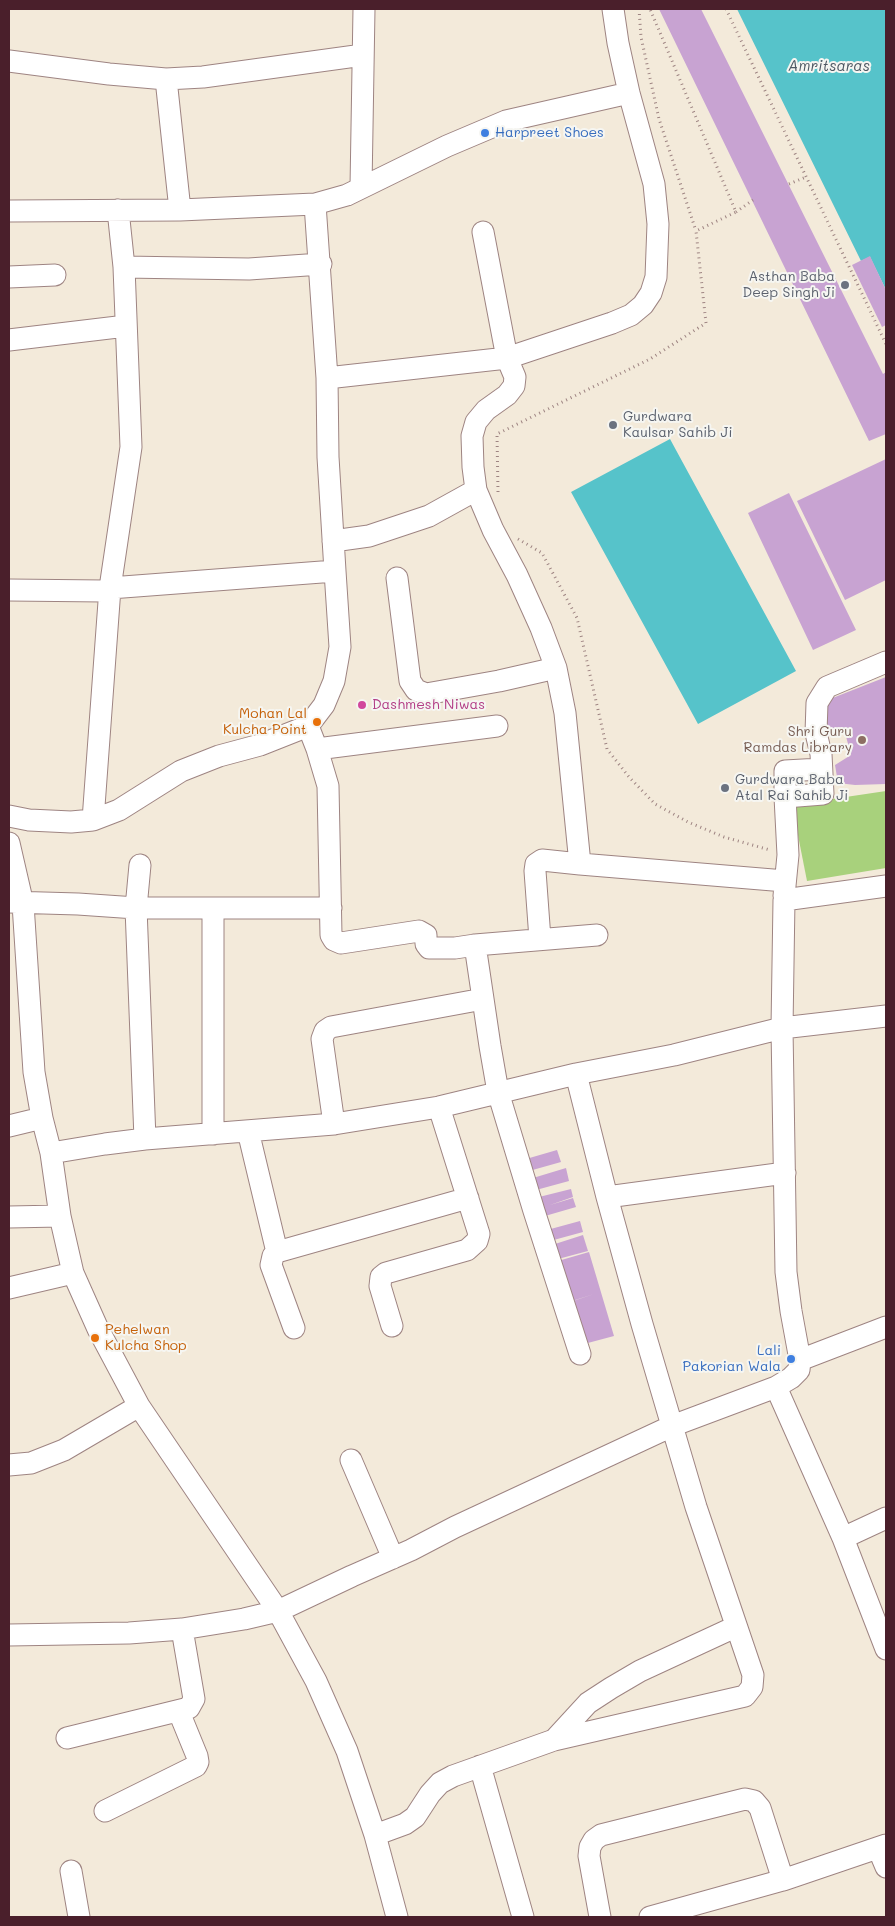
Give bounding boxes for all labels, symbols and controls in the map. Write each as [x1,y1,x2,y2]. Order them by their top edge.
water label: Amritsaras [788,57,870,75]
place label: Harpreet Shoes [495,125,604,141]
marker: Harpreet Shoes [479,127,491,139]
place label: Asthan Baba Deep Singh Ji [743,269,835,302]
marker: Asthan Baba Deep Singh Ji [839,279,851,291]
place label: Gurdwara Kaulsar Sahib Ji [623,409,733,442]
marker: Gurdwara Kaulsar Sahib Ji [607,419,619,431]
place label: Dashmesh Niwas [372,697,485,713]
marker: Dashmesh Niwas [356,699,368,711]
place label: Mohan Lal Kulcha Point [223,706,307,739]
marker: Mohan Lal Kulcha Point [311,716,323,728]
place label: Shri Guru Ramdas Library [744,724,852,756]
marker: Shri Guru Ramdas Library [856,734,868,746]
place label: Gurdwara Baba Atal Rai Sahib Ji [735,772,848,804]
marker: Gurdwara Baba Atal Rai Sahib Ji [719,782,731,794]
place label: Pehelwan Kulcha Shop [105,1322,187,1354]
marker: Pehelwan Kulcha Shop [89,1332,101,1344]
place label: Lali Pakorian Wala [682,1343,781,1375]
marker: Lali Pakorian Wala [785,1353,797,1365]

